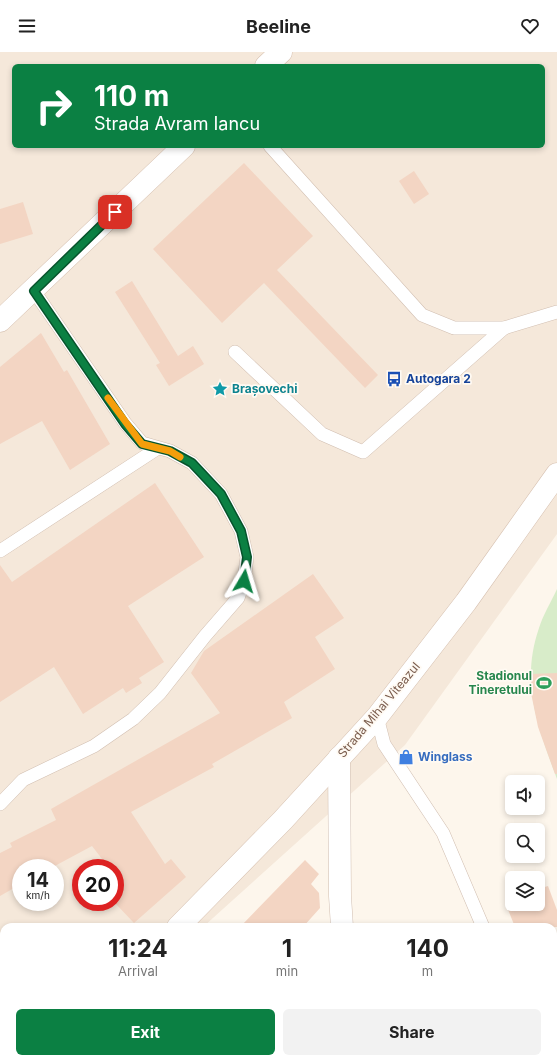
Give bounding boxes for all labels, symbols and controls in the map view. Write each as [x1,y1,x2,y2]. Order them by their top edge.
icon: menu [16,15,38,37]
icon: heart [519,15,541,37]
text: Beeline [246,16,311,37]
text: 110 m [94,79,169,113]
icon: right [28,80,80,132]
text: Strada Avram Iancu [94,113,260,134]
pin [98,195,132,229]
icon: arrive [104,201,126,223]
bus stop icon: Autogara 2 [385,370,403,388]
place label: Autogara 2 [406,371,471,386]
place icon: Brașovechi [211,380,229,398]
place label: Brașovechi [232,381,297,396]
position arrow [223,560,265,602]
street label: Strada Mihai Viteazul [334,659,423,760]
place label: Stadionul Tineretului [469,668,532,697]
sports icon: Stadionul Tineretului [535,674,553,692]
shop icon: Winglass [397,748,415,766]
place label: Winglass [418,749,473,764]
map controls [505,775,545,911]
button: sound [505,775,545,815]
button: search [505,823,545,863]
speed limit sign: 20 [72,859,124,911]
text: 14 [27,868,49,892]
button: layers [505,871,545,911]
text: km/h [26,889,50,901]
text: 11:24 [108,934,168,963]
text: 1 [282,934,292,963]
text: 140 [406,934,449,963]
text: Arrival [118,963,158,979]
text: min [276,963,298,979]
text: m [422,963,433,979]
button: Exit [16,1009,275,1055]
button: Share [283,1009,541,1055]

